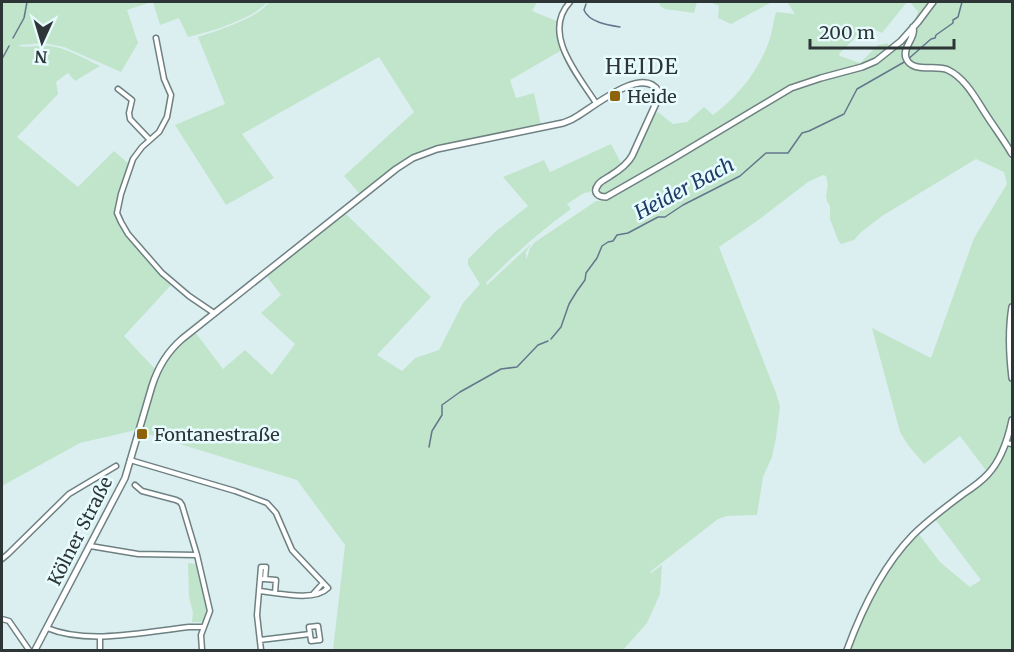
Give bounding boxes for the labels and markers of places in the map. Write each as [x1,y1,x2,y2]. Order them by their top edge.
place label: Heide [627,85,677,108]
marker: Heide [608,89,622,103]
place label: Fontanestraße [154,423,280,446]
marker: Fontanestraße [135,427,149,441]

